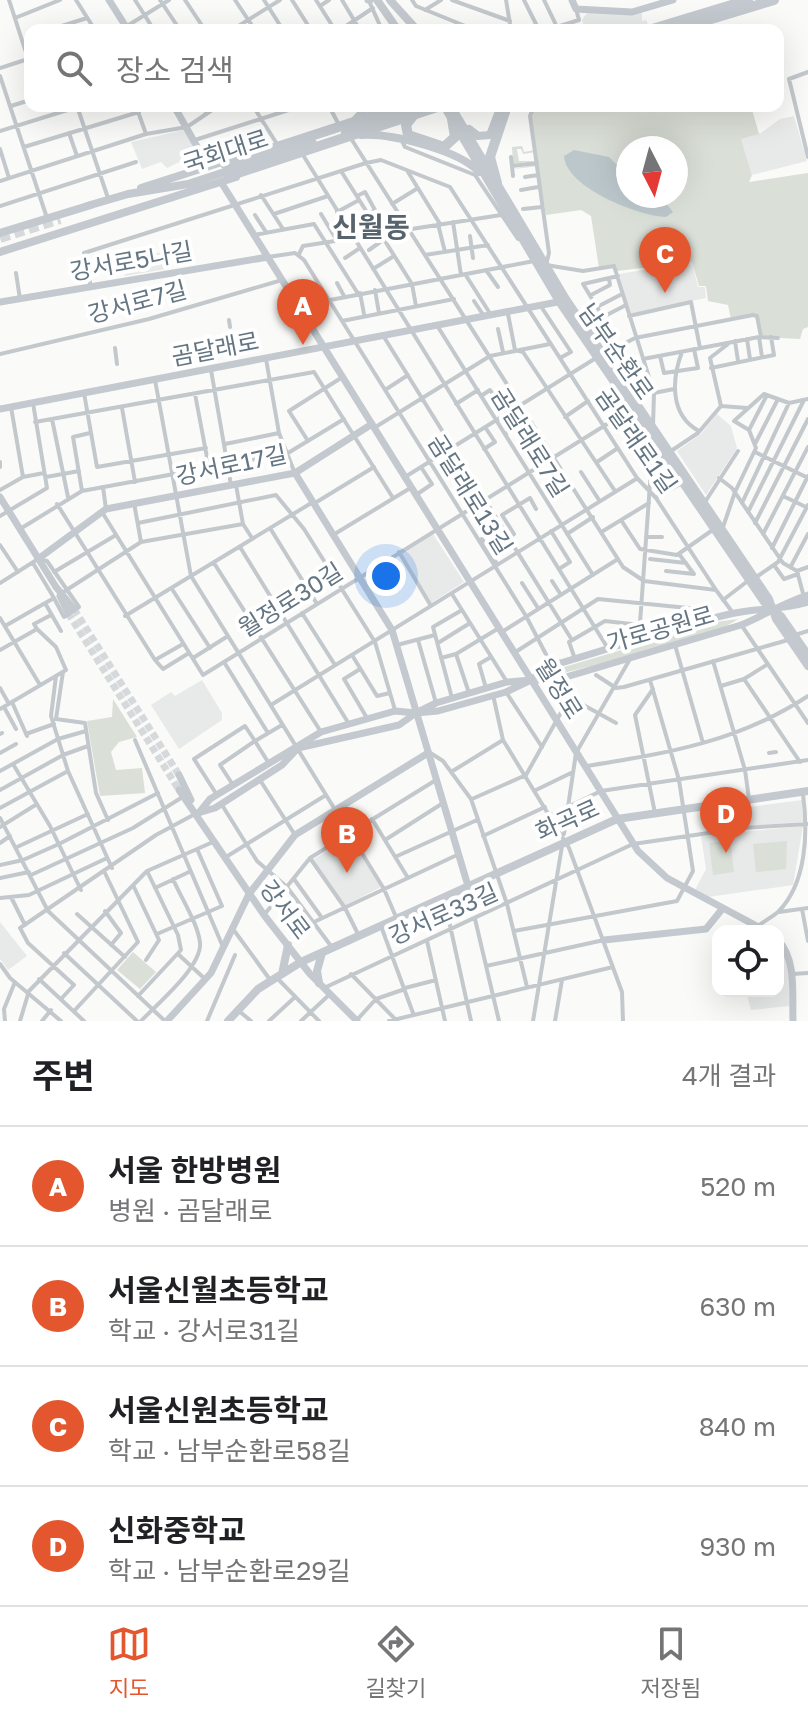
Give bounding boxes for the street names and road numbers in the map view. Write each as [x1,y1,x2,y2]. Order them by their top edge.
street label: 국회대로 [179,123,271,177]
street label: 강서로5나길 [67,235,195,285]
street label: 강서로7길 [84,274,190,328]
street label: 남부순환로 [573,297,661,405]
street label: 곰달래로 [169,325,261,371]
street label: 곰달래로7길 [486,382,576,502]
street label: 곰달래로1길 [590,382,684,498]
street label: 곰달래로13길 [423,429,519,559]
street label: 강서로17길 [173,438,289,490]
street label: 월정로30길 [233,556,347,642]
street label: 가로공원로 [603,599,717,657]
street label: 월정로 [530,652,590,724]
street label: 화곡로 [531,792,603,846]
street label: 강서로 [254,874,318,944]
street label: 강서로33길 [384,876,502,950]

